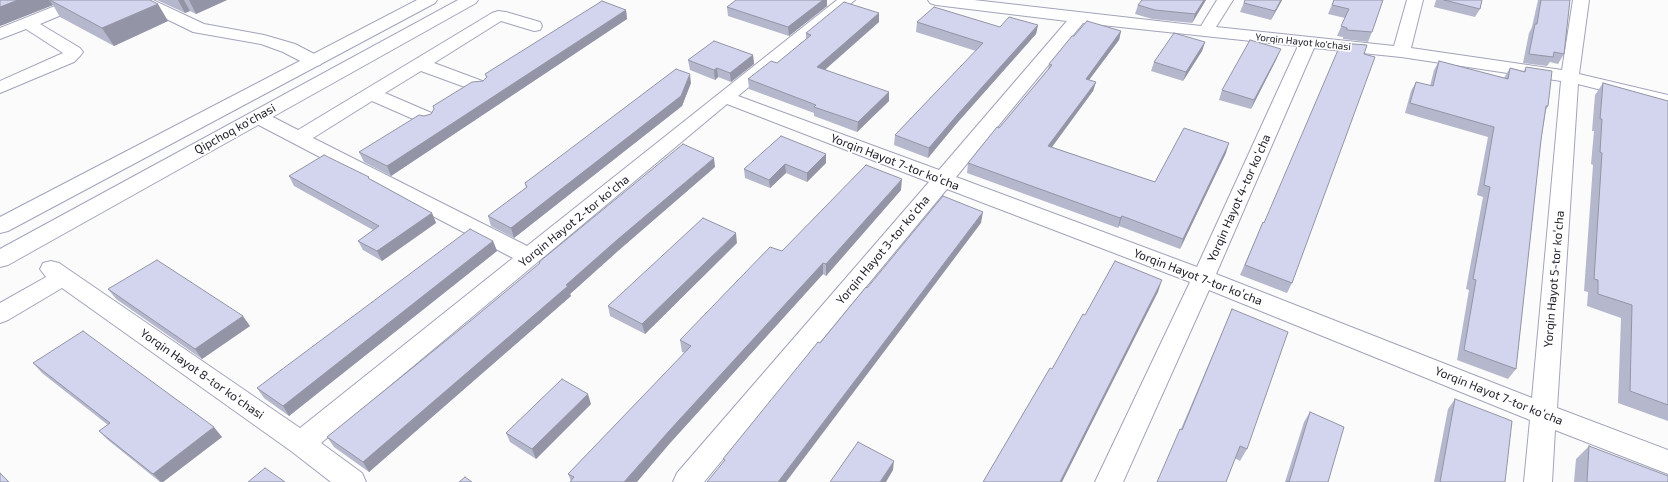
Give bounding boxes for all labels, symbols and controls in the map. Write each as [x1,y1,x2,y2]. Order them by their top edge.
street label: Yorqin Hayot ko'chasi [1255,31,1351,53]
street label: Qipchoq ko'chasi [192,101,278,157]
street label: Yorqin Hayot 7-tor koʻcha [829,131,961,193]
street label: Yorqin Hayot 4-tor koʻcha [1204,132,1274,264]
street label: Yorqin Hayot 2-tor koʻcha [516,172,632,270]
street label: Yorqin Hayot 3-tor koʻcha [833,193,933,307]
street label: Yorqin Hayot 5-tor koʻcha [1541,210,1567,348]
street label: Yorqin Hayot 7-tor koʻcha [1132,246,1264,308]
street label: Yorqin Hayot 8-tor koʻchasi [138,326,266,422]
street label: Yorqin Hayot 7-tor koʻcha [1433,364,1565,428]

